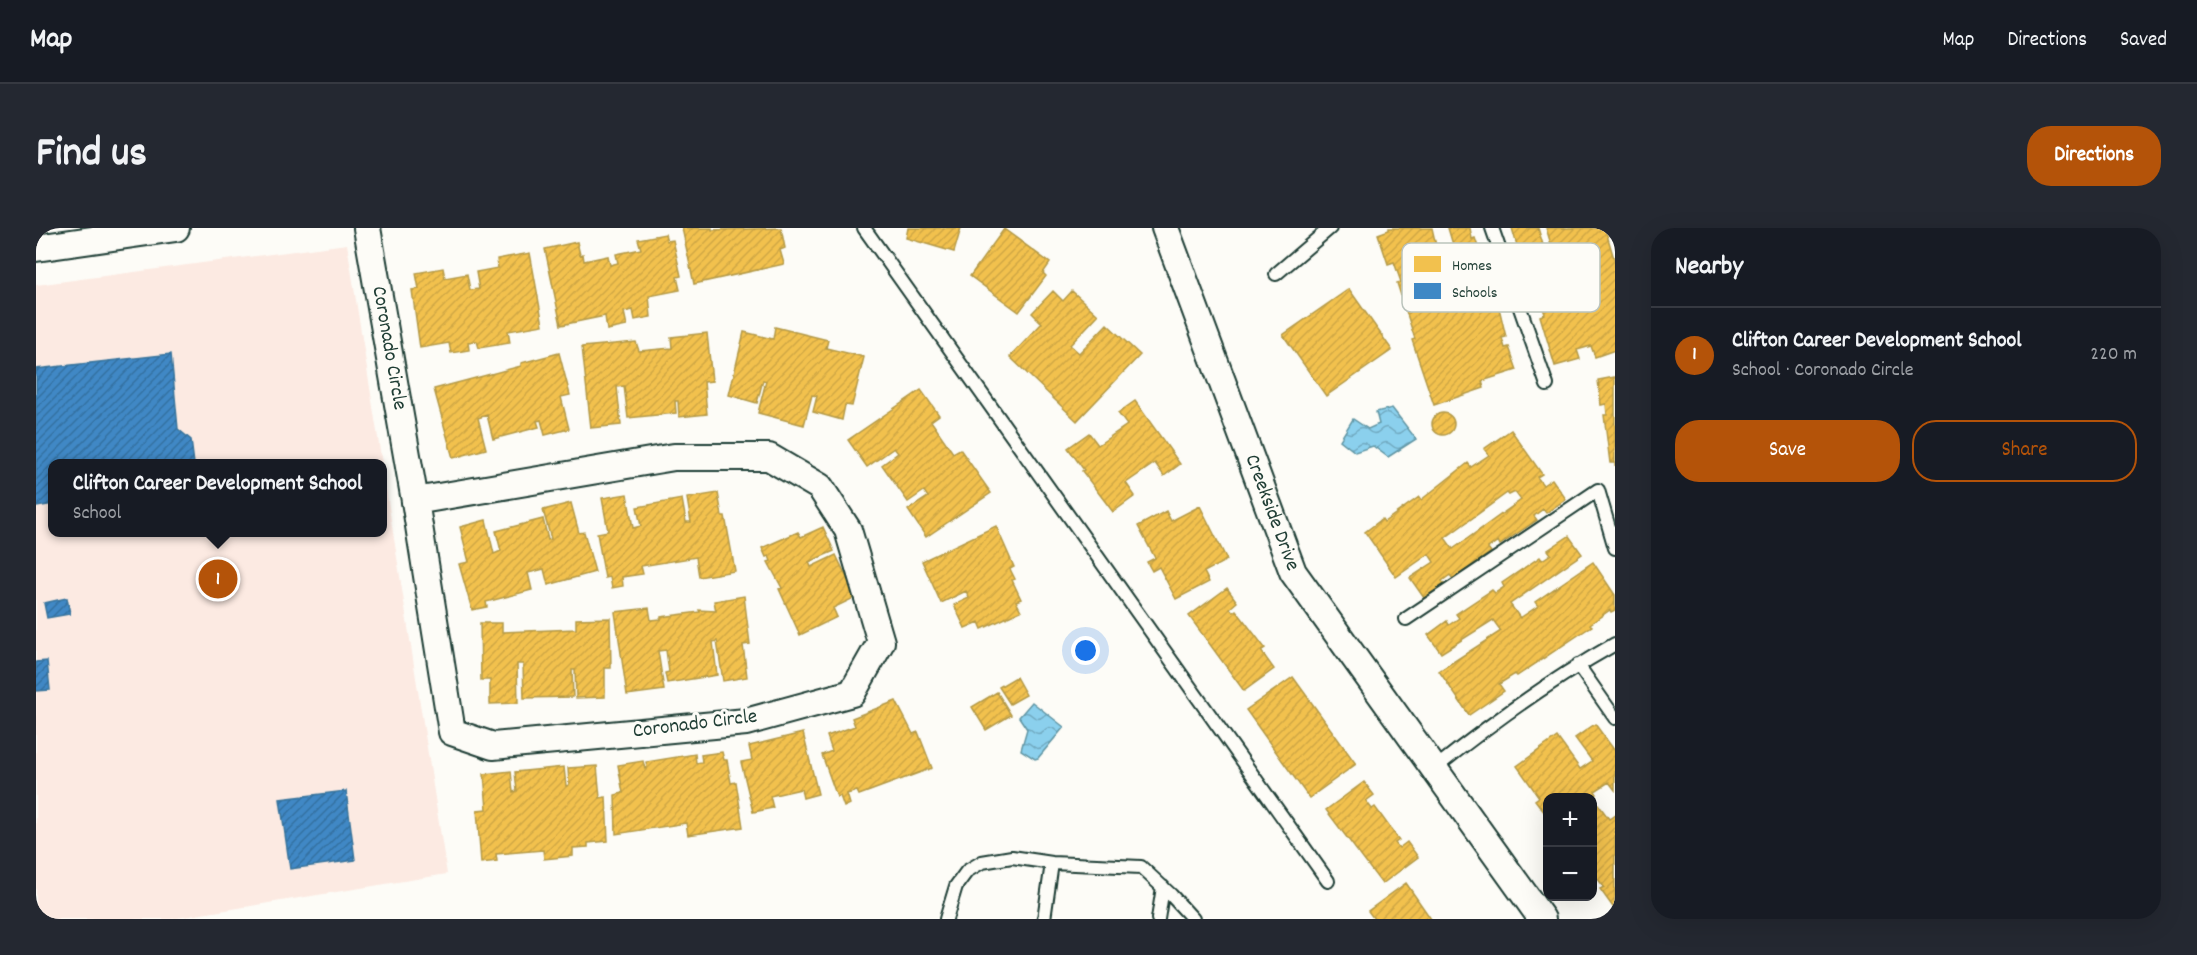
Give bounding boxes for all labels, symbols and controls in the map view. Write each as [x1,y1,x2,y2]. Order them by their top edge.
text: Map [30,21,72,61]
text: Map [1943,26,1974,56]
text: Directions [2007,26,2087,56]
text: Saved [2120,26,2167,56]
text: Find us [36,126,147,186]
button: Directions [2027,126,2161,186]
legend [1402,243,1600,312]
text: Nearby [1675,249,1743,286]
text: Homes [1452,255,1492,278]
text: Schools [1452,282,1498,305]
street label: Coronado Circle [363,284,414,412]
text: Clifton Career Development School [1732,326,2022,357]
text: 1 [1692,341,1697,369]
text: 220 m [2090,341,2137,369]
text: School · Coronado Circle [1732,357,1913,385]
button: Save [1675,420,1900,482]
button: Share [1912,420,2137,482]
street label: Creekside Drive [1236,450,1306,576]
popup [48,459,387,537]
text: Clifton Career Development School [73,469,362,500]
text: School [73,500,121,528]
pin: 1 [198,556,237,602]
your location [1071,636,1100,665]
street label: Coronado Circle [631,702,759,748]
map controls [1543,793,1597,901]
button: + [1543,793,1597,847]
button: − [1543,847,1597,901]

